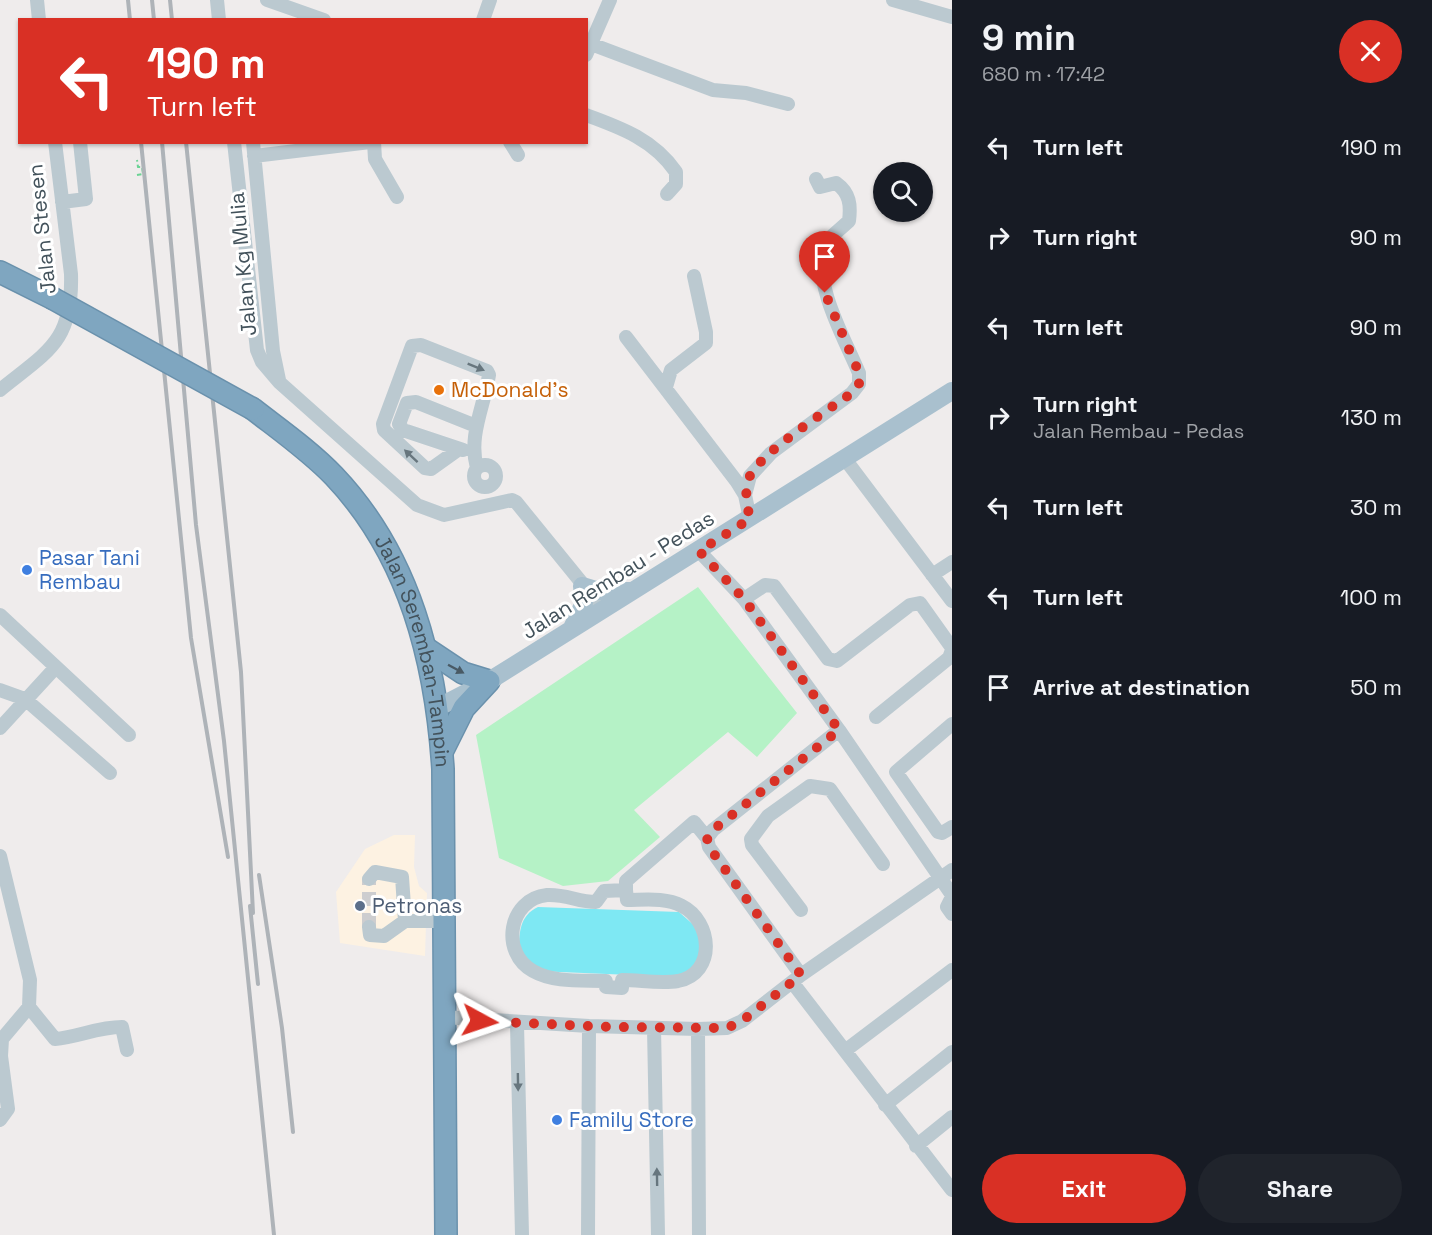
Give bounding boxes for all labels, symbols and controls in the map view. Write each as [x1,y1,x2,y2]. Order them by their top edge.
text: 9 min [982,15,1076,61]
button: close [1339,20,1402,83]
text: 190 m [147,37,266,90]
icon: left [48,42,126,120]
text: 680 m · 17:42 [982,61,1105,87]
text: Turn left [147,89,257,124]
icon: left [982,131,1015,164]
text: Turn left [1033,133,1123,161]
text: 190 m [1341,133,1402,161]
map controls [873,162,933,222]
button: search [873,162,933,222]
street label: Jalan Stesen [21,163,62,295]
street label: Jalan Kg Mulia [223,191,262,337]
icon: right [982,221,1015,254]
text: Turn right [1033,223,1138,251]
text: 90 m [1350,223,1402,251]
pin [799,231,850,293]
icon: arrive [808,240,841,273]
icon: left [982,311,1015,344]
text: Turn left [1033,313,1123,341]
text: 90 m [1350,313,1402,341]
one-way arrow [467,363,485,372]
place label: McDonald's [451,376,569,403]
marker: McDonald's [432,383,446,397]
text: Turn right [1033,390,1138,418]
icon: right [982,401,1015,434]
text: 130 m [1341,403,1402,431]
text: Jalan Rembau - Pedas [1033,418,1244,444]
one-way arrow [404,449,418,463]
icon: left [982,491,1015,524]
text: Turn left [1033,493,1123,521]
text: 30 m [1350,493,1402,521]
street label: Jalan Rembau - Pedas [517,504,719,645]
street label: Jalan Seremban-Tampin [369,530,457,768]
place label: Pasar Tani Rembau [39,544,140,595]
marker: Pasar Tani Rembau [20,563,34,577]
icon: left [982,581,1015,614]
text: Turn left [1033,583,1123,611]
text: 100 m [1340,583,1402,611]
one-way arrow [448,664,465,674]
icon: arrive [982,671,1015,704]
text: Arrive at destination [1033,673,1250,701]
text: 50 m [1350,673,1402,701]
place label: Petronas [372,892,462,919]
marker: Petronas [353,899,367,913]
position arrow [448,989,512,1053]
one-way arrow [513,1073,523,1092]
place label: Family Store [569,1106,694,1133]
marker: Family Store [550,1113,564,1127]
button: Exit [982,1154,1186,1223]
button: Share [1198,1154,1402,1223]
one-way arrow [652,1167,662,1186]

